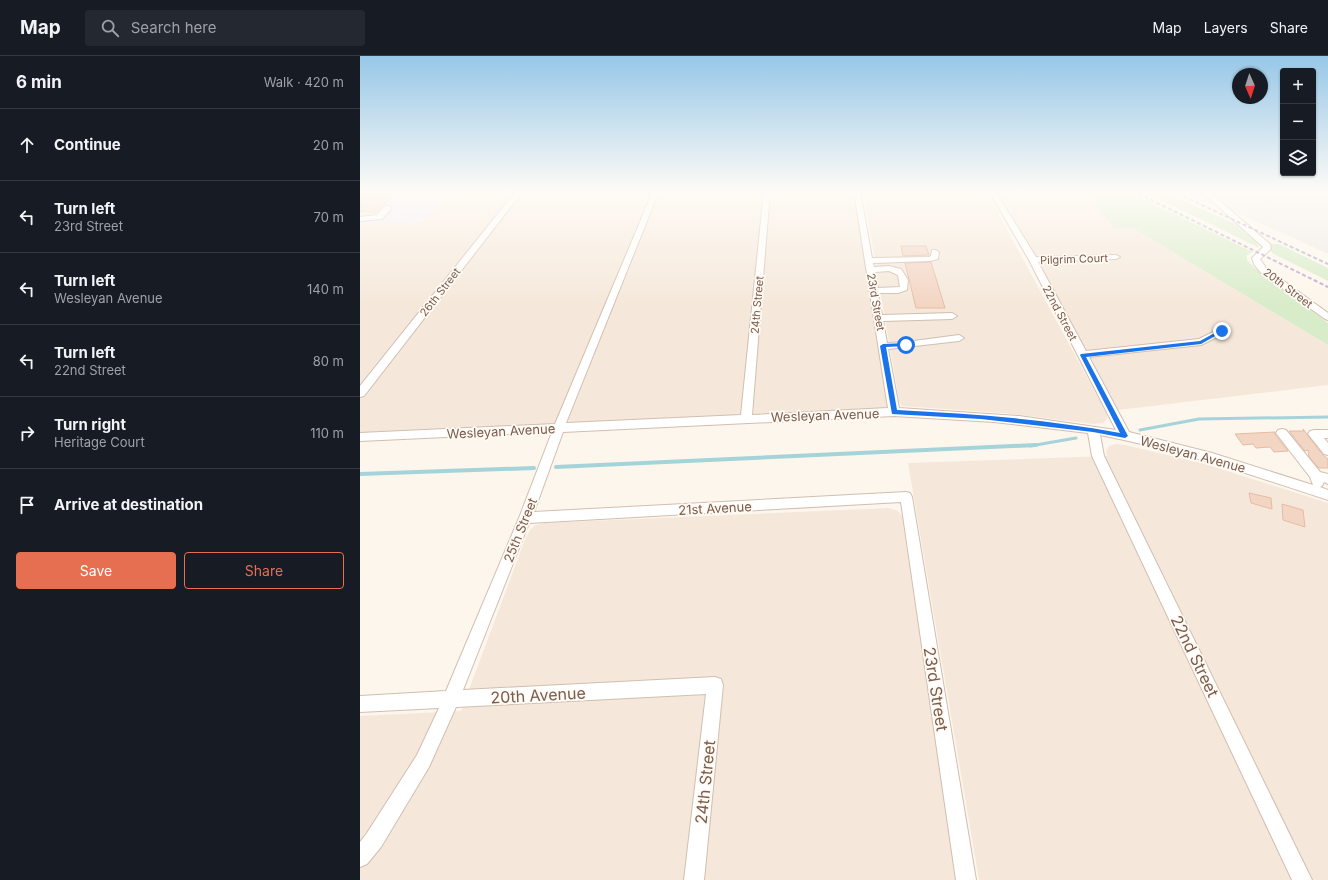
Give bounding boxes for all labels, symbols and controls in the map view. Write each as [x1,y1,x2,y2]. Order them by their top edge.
search box [85,10,365,46]
text: Map [20,16,61,39]
icon: search [99,17,121,39]
text: Search here [131,18,216,37]
text: Map [1153,19,1182,36]
text: Layers [1204,19,1248,36]
text: Share [1270,19,1308,36]
north arrow [1232,68,1268,104]
map controls [1280,68,1316,176]
button: + [1280,68,1316,104]
text: 6 min [16,72,62,92]
text: Walk · 420 m [264,74,344,90]
button: − [1280,104,1316,140]
icon: ahead [16,134,38,156]
text: Continue [54,135,121,154]
text: 20 m [313,137,344,153]
button: layers [1280,140,1316,176]
text: Turn left [54,199,115,218]
icon: left [16,206,38,228]
text: 70 m [314,209,344,225]
text: 23rd Street [54,218,123,234]
street label: Pilgrim Court [1040,251,1109,267]
street label: 26th Street [417,265,464,319]
street label: 20th Street [1261,265,1316,311]
text: Turn left [54,271,115,290]
street label: 23rd Street [864,272,888,332]
street label: 24th Street [748,275,767,334]
icon: left [16,278,38,300]
text: 140 m [307,281,344,297]
street label: 22nd Street [1040,283,1081,343]
text: Wesleyan Avenue [54,290,163,306]
route end [1213,322,1231,340]
route start [897,336,915,354]
text: Turn left [54,343,115,362]
icon: left [16,350,38,372]
text: 80 m [313,353,344,369]
text: 22nd Street [54,362,126,378]
street label: Wesleyan Avenue [770,405,880,425]
text: Turn right [54,415,126,434]
street label: Wesleyan Avenue [446,420,556,442]
icon: right [16,422,38,444]
text: 110 m [310,425,344,441]
street label: Wesleyan Avenue [1138,432,1248,476]
text: Heritage Court [54,434,145,450]
icon: arrive [16,494,38,516]
text: Arrive at destination [54,495,203,514]
street label: 25th Street [500,495,540,565]
street label: 21st Avenue [678,498,752,518]
button: Save [16,552,176,589]
button: Share [184,552,344,589]
street label: 22nd Street [1167,612,1223,700]
street label: 23rd Street [919,646,953,732]
street label: 20th Avenue [490,683,586,707]
street label: 24th Street [691,739,719,825]

